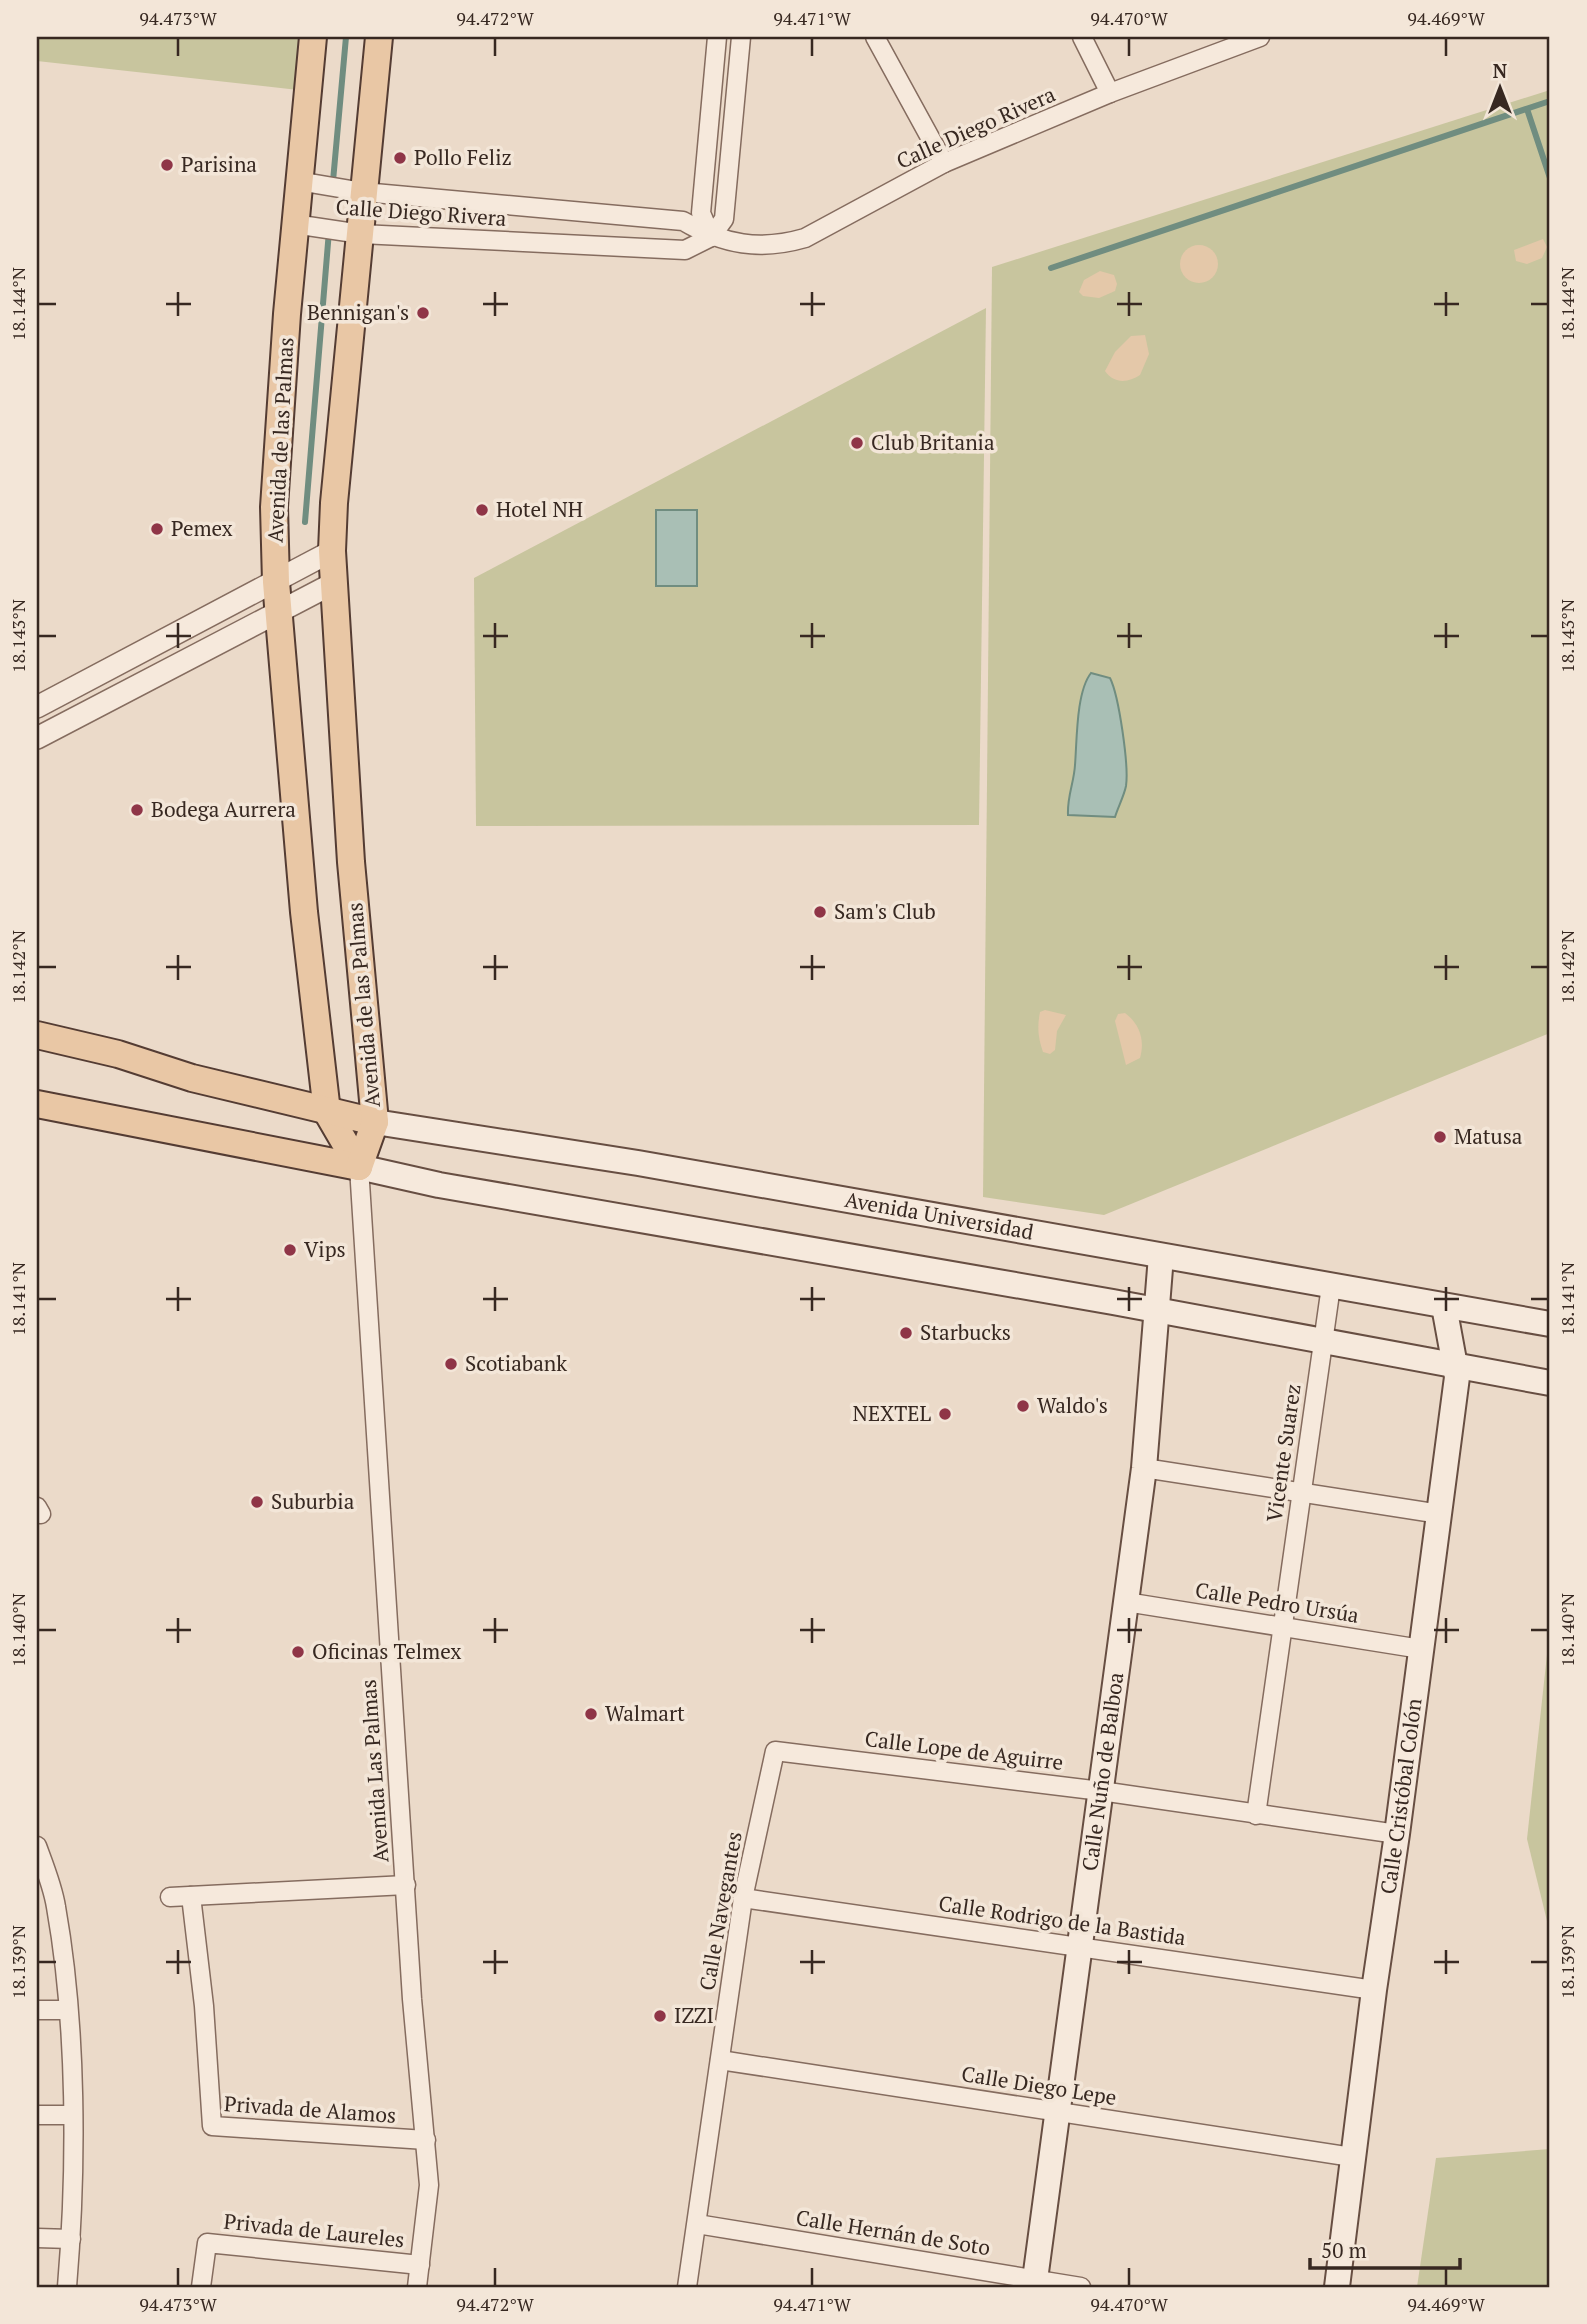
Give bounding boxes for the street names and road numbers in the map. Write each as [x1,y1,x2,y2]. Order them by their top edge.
street label: Calle Diego Rivera [892,79,1060,175]
street label: Calle Diego Rivera [335,192,508,232]
street label: Avenida de las Palmas [261,337,299,543]
street label: Avenida de las Palmas [340,902,386,1109]
street label: Avenida Universidad [843,1185,1036,1246]
street label: Vicente Suarez [1259,1382,1307,1524]
street label: Calle Pedro Ursúa [1193,1575,1361,1629]
street label: Calle Nuño de Balboa [1075,1670,1129,1872]
street label: Avenida Las Palmas [354,1679,394,1864]
street label: Calle Cristóbal Colón [1373,1696,1428,1896]
street label: Calle Lope de Aguirre [863,1724,1065,1776]
street label: Calle Navegantes [692,1829,748,1992]
street label: Calle Rodrigo de la Bastida [937,1889,1188,1951]
street label: Calle Diego Lepe [960,2059,1119,2111]
street label: Privada de Alamos [223,2089,397,2129]
street label: Calle Hernán de Soto [794,2203,992,2261]
street label: Privada de Laureles [222,2207,406,2253]

